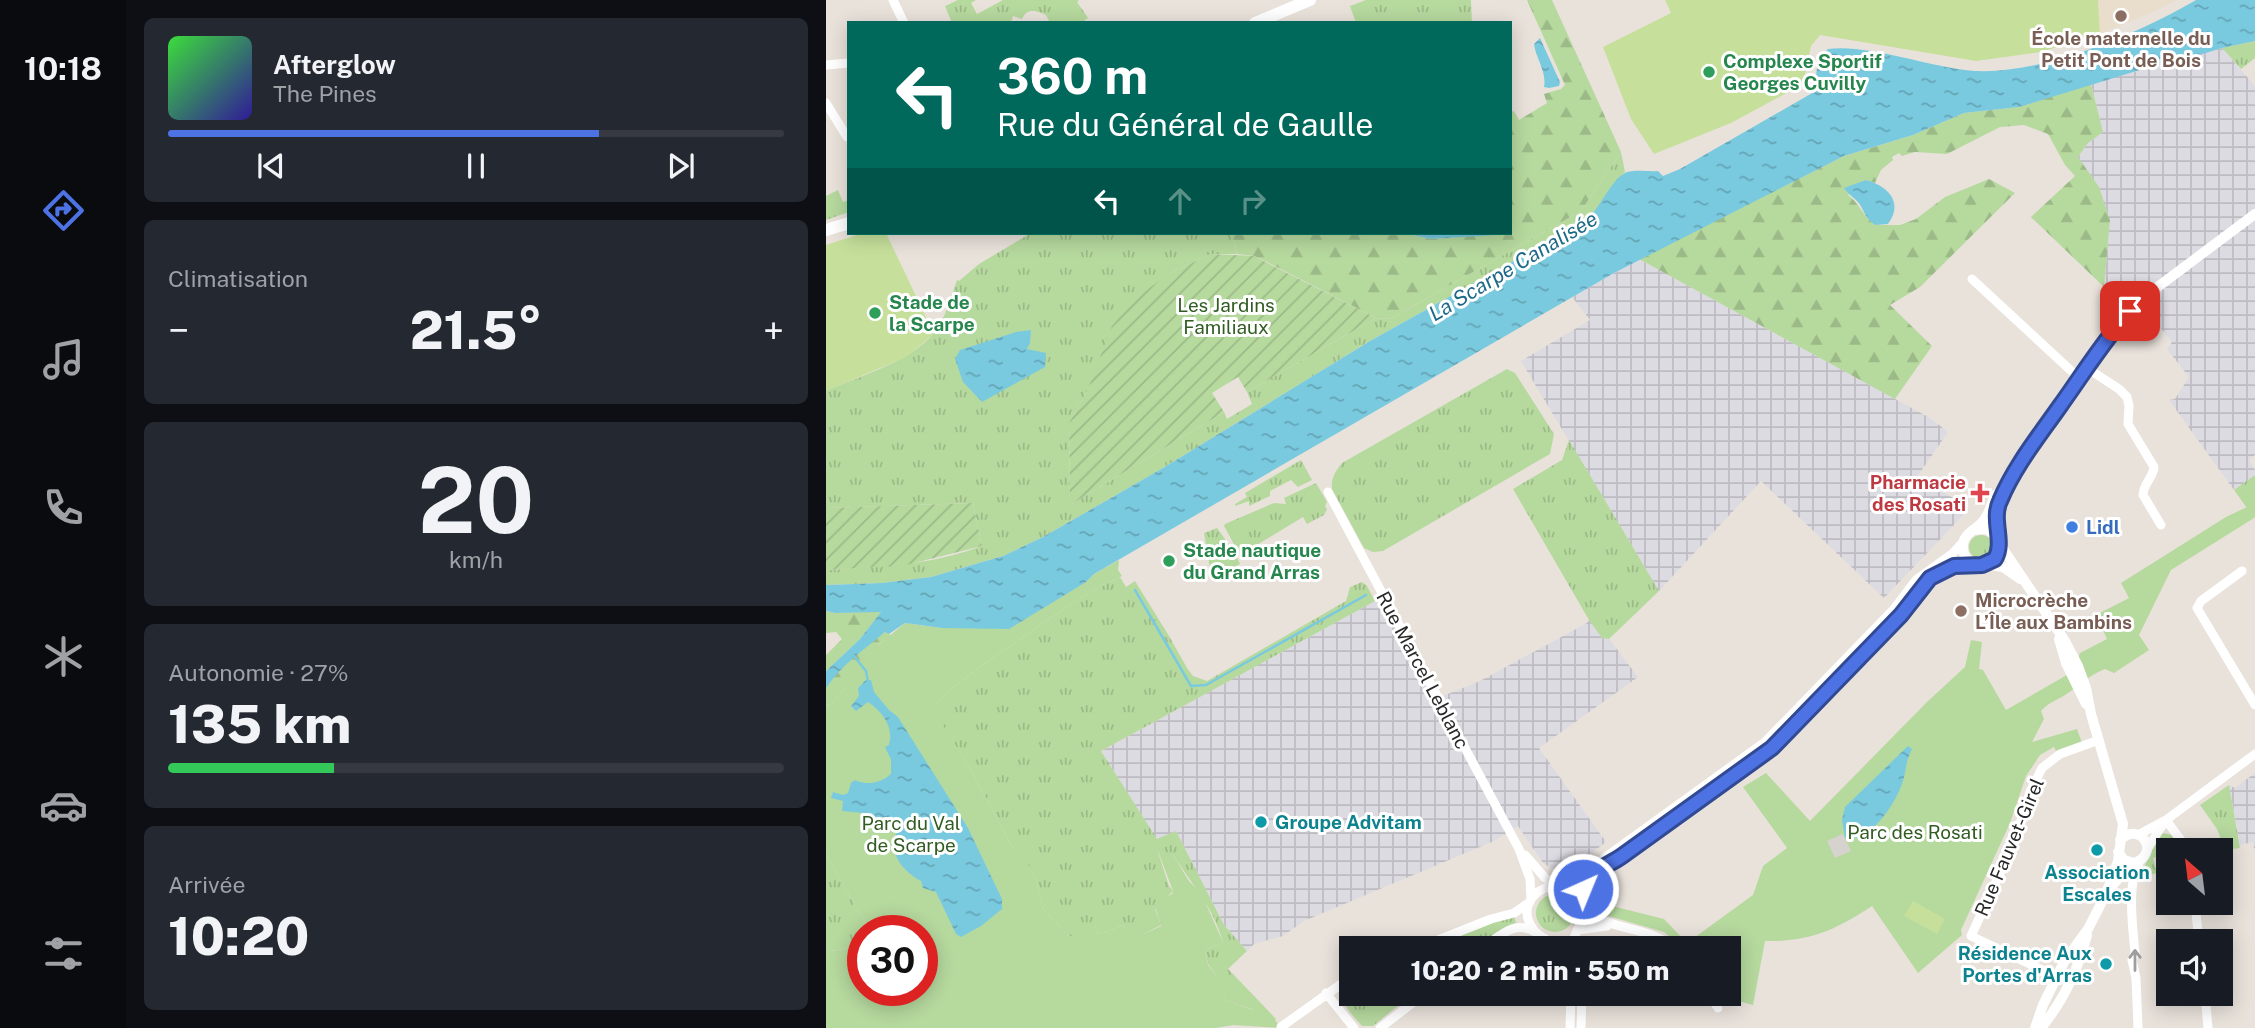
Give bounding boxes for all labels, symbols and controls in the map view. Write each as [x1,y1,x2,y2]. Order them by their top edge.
marker: École maternelle du Petit Pont de Bois [2113,8,2129,24]
place label: École maternelle du Petit Pont de Bois [2031,27,2211,71]
text: 360 m [997,47,1148,105]
text: Afterglow [273,49,396,80]
icon: left [882,49,973,140]
text: 10:18 [24,50,102,87]
place label: Complexe Sportif Georges Cuvilly [1723,50,1882,94]
marker: Complexe Sportif Georges Cuvilly [1701,64,1717,80]
text: The Pines [273,80,377,107]
text: Rue du Général de Gaulle [997,106,1374,143]
icon: previous [252,147,290,185]
icon: pause [457,147,495,185]
icon: next [662,147,700,185]
icon: left [1088,182,1126,220]
icon: ahead [1161,182,1199,220]
icon: right [1234,182,1272,220]
icon: directions [39,186,88,235]
water label: La Scarpe Canalisée [1424,206,1602,326]
text: Climatisation [168,265,308,292]
pin [2100,281,2160,341]
place label: Stade de la Scarpe [889,291,975,335]
icon: arrive [2111,292,2149,330]
park label: Les Jardins Familiaux [1177,294,1275,338]
text: 21.5° [410,300,542,361]
marker: Stade de la Scarpe [867,305,883,321]
text: − [168,308,189,353]
text: + [763,308,784,353]
icon: music [39,335,88,384]
text: 20 [418,447,534,553]
place label: Pharmacie des Rosati [1870,471,1966,515]
icon: phone [39,483,88,532]
marker: Pharmacie des Rosati [1972,485,1988,501]
place label: Lidl [2086,516,2120,538]
marker: Lidl [2064,519,2080,535]
place label: Stade nautique du Grand Arras [1183,539,1321,583]
text: km/h [449,546,503,573]
marker: Stade nautique du Grand Arras [1161,553,1177,569]
street label: Rue Marcel Leblanc [1372,588,1474,752]
place label: Microcrèche L’Île aux Bambins [1975,589,2132,633]
marker: Microcrèche L’Île aux Bambins [1953,603,1969,619]
icon: climate [39,632,88,681]
text: Autonomie · 27% [168,659,349,686]
text: 135 km [168,694,351,755]
street label: Rue Fauvet-Girel [1970,775,2048,919]
icon: car [39,781,88,830]
place label: Groupe Advitam [1275,811,1422,833]
park label: Parc du Val de Scarpe [861,812,961,856]
marker: Groupe Advitam [1253,814,1269,830]
park label: Parc des Rosati [1847,821,1983,843]
north arrow [2156,838,2233,915]
map controls [2156,838,2233,1006]
marker: Association Escales [2089,842,2105,858]
position arrow [1546,852,1620,926]
place label: Association Escales [2044,861,2150,905]
text: Arrivée [168,871,245,898]
text: 10:20 [168,906,309,967]
speed limit sign: 30 [847,915,938,1006]
icon: filters [39,929,88,978]
button: sound [2156,929,2233,1006]
place label: Résidence Aux Portes d'Arras [1958,942,2092,986]
one-way arrow [2128,949,2141,972]
text: 10:20 · 2 min · 550 m [1411,955,1669,986]
marker: Résidence Aux Portes d'Arras [2098,956,2114,972]

